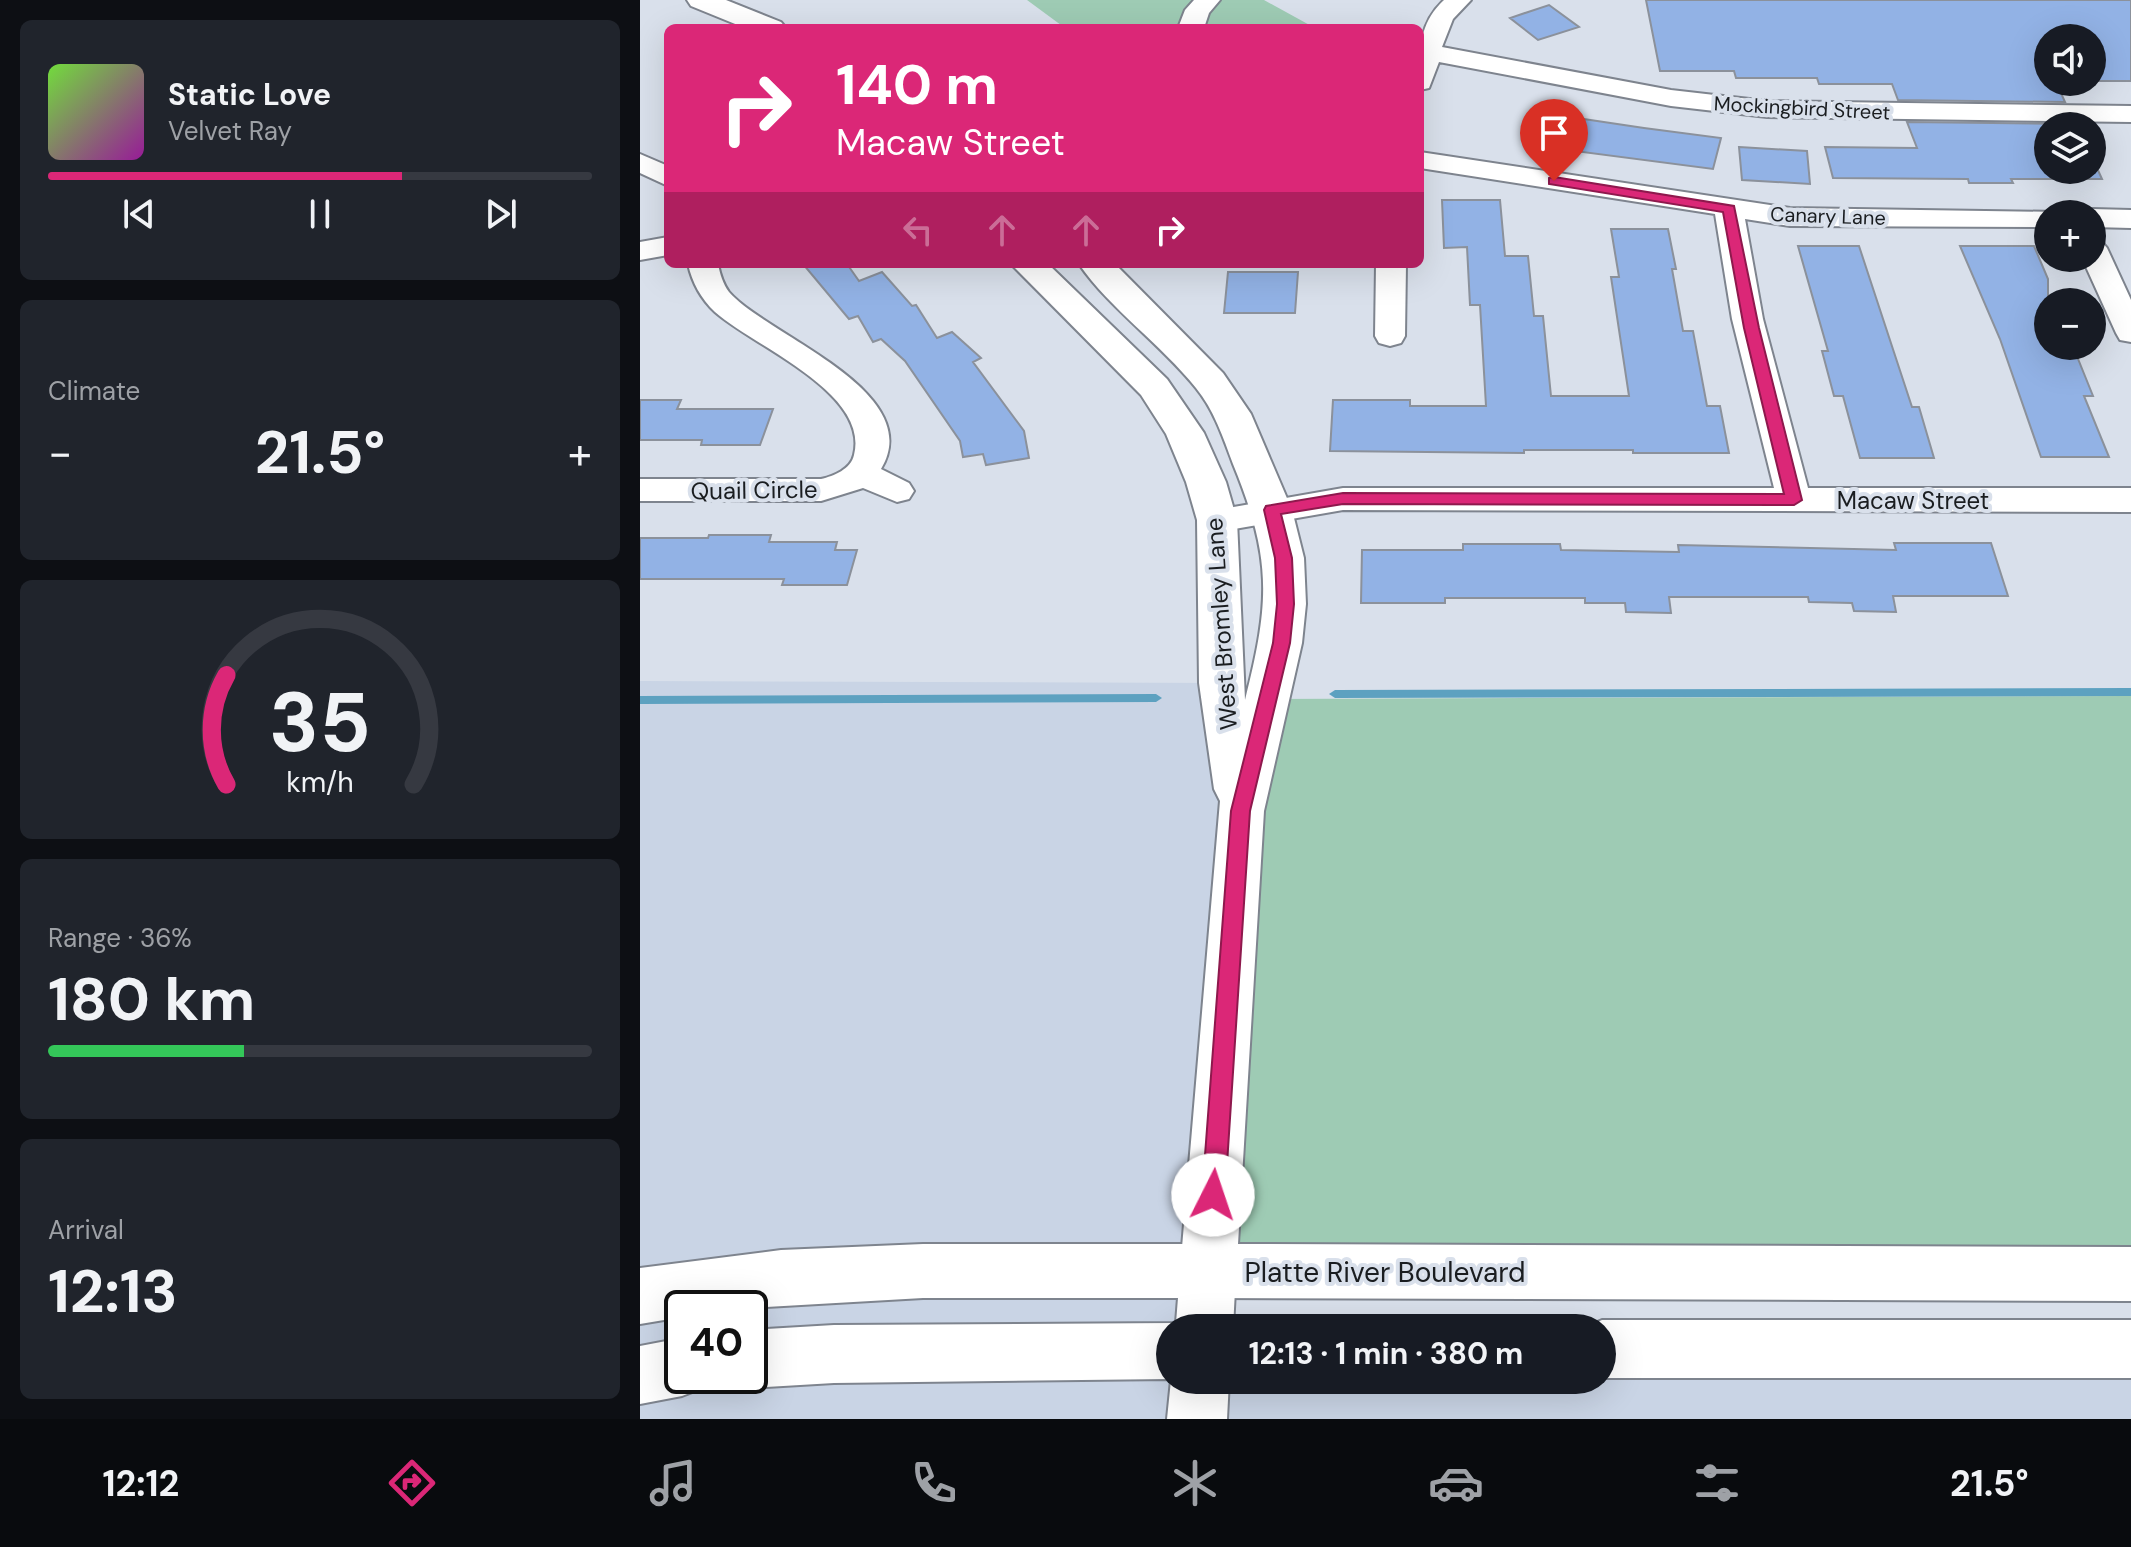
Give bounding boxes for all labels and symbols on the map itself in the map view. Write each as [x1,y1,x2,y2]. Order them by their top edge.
street label: Mockingbird Street [1713,90,1891,126]
pin [1520,99,1588,181]
street label: Canary Lane [1770,201,1886,231]
street label: Quail Circle [690,473,818,507]
street label: Macaw Street [1837,485,1989,516]
street label: West Bromley Lane [1198,517,1244,731]
position arrow [1171,1153,1255,1237]
street label: Platte River Boulevard [1244,1254,1526,1291]
speed limit sign: 40 [664,1290,768,1394]

